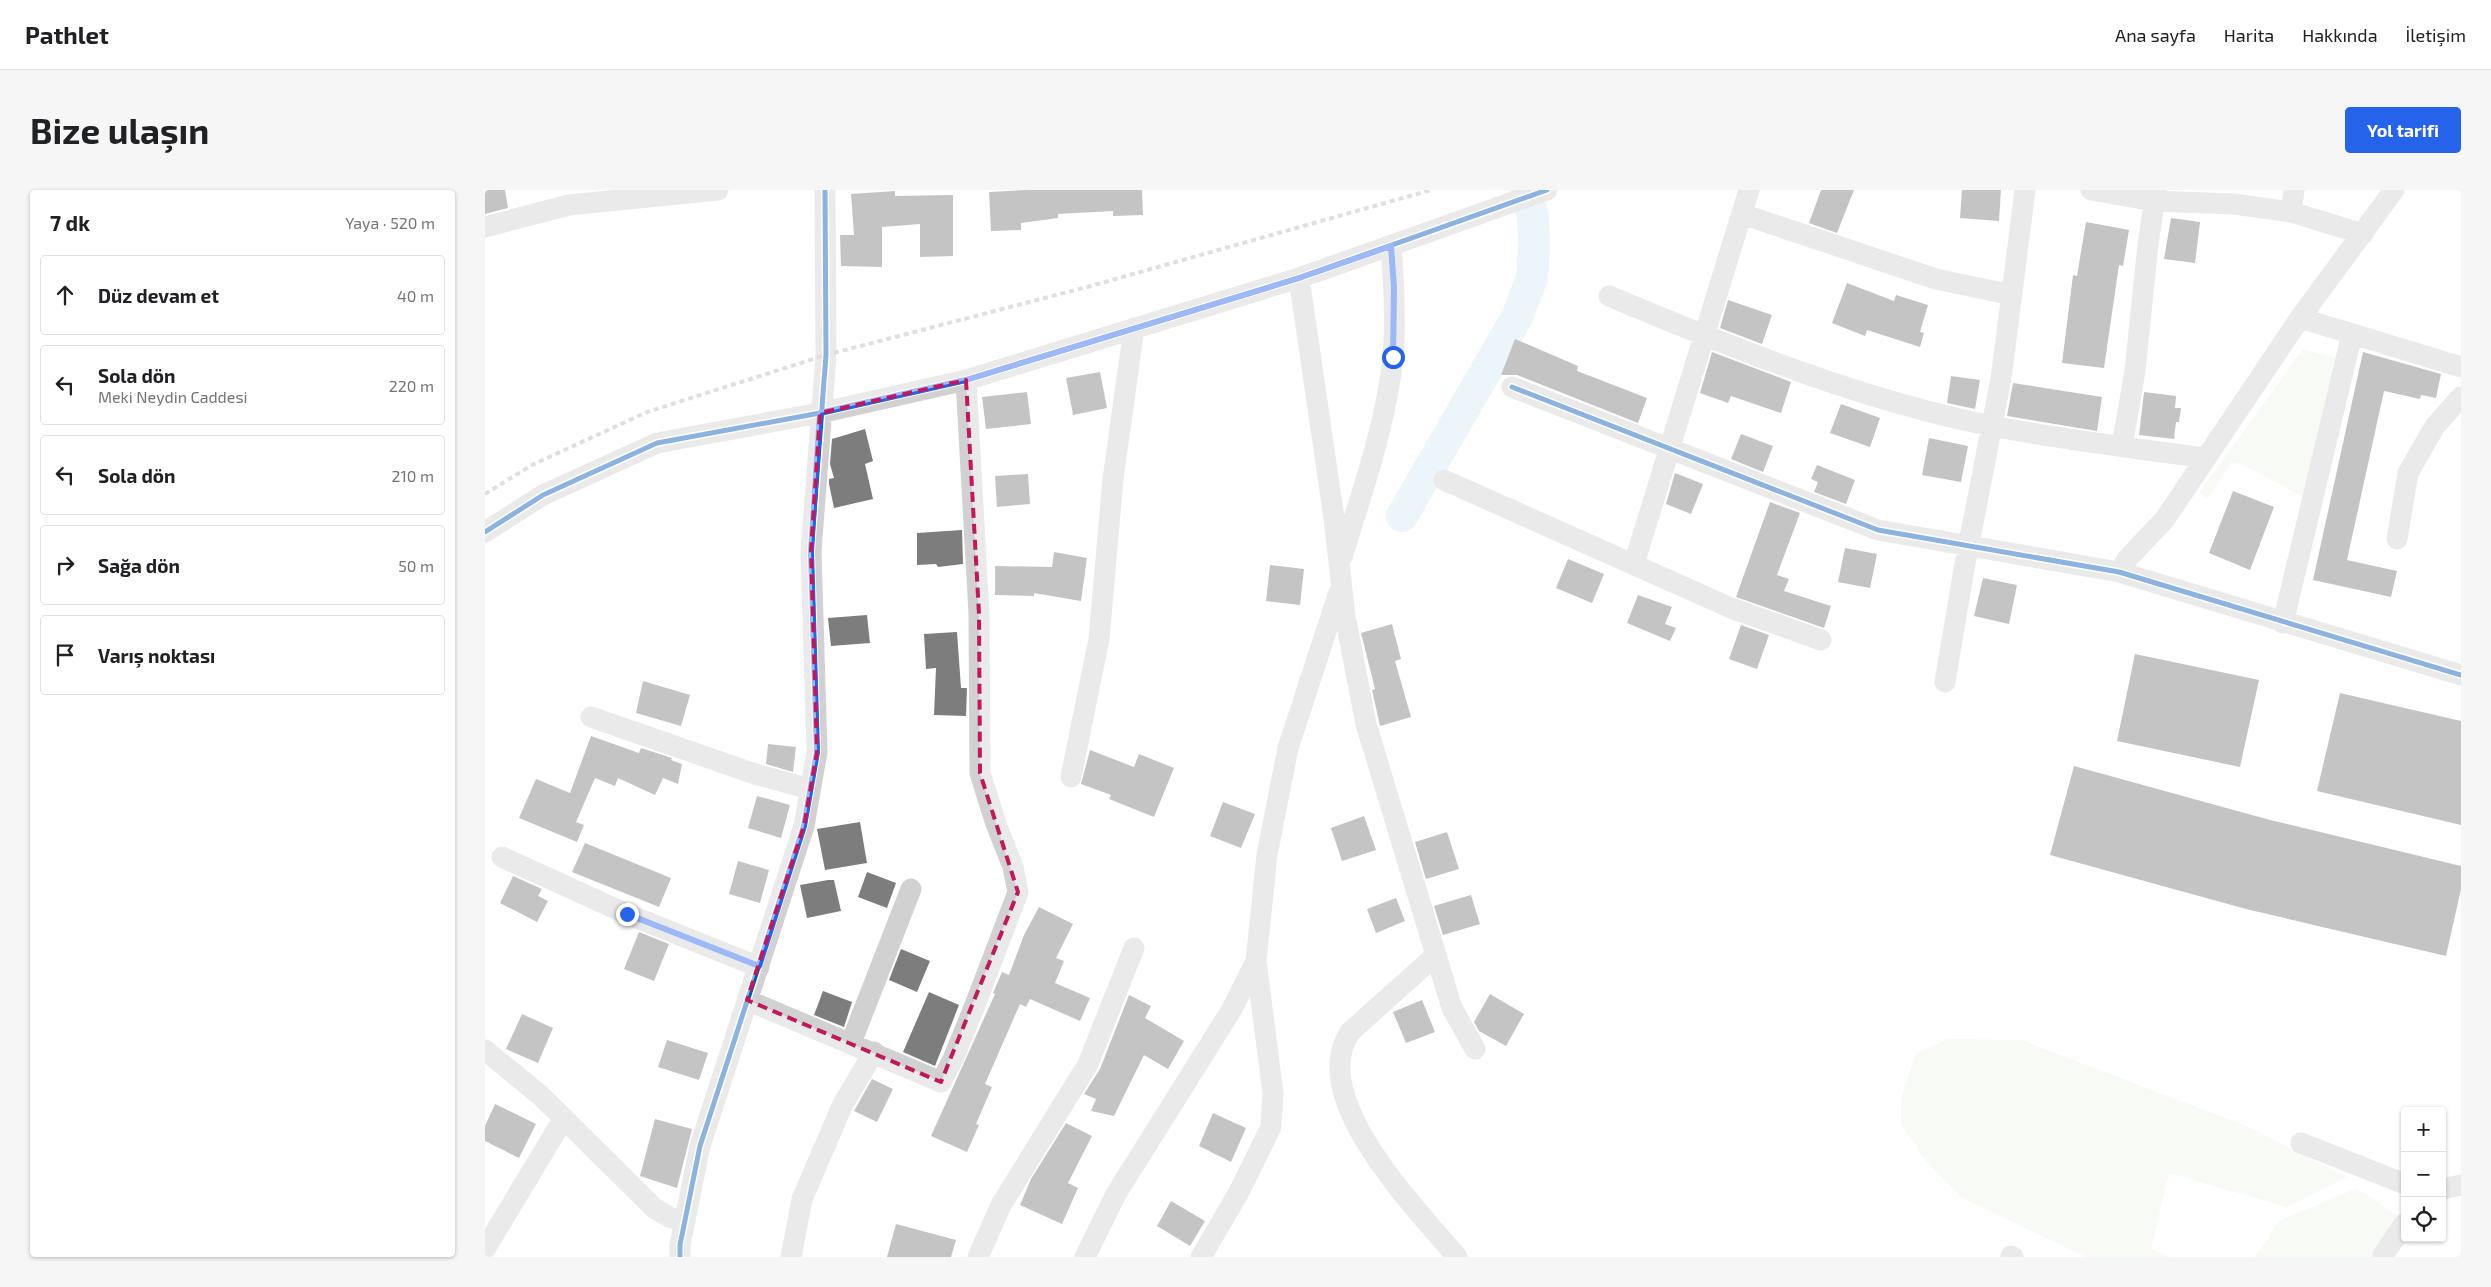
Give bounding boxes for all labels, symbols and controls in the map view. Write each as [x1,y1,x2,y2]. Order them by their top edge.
text: Pathlet [25,20,109,49]
text: Ana sayfa [2115,24,2196,46]
text: Harita [2224,24,2274,46]
text: Hakkında [2302,24,2378,46]
text: İletişim [2406,24,2466,46]
button: Yol tarifi [2345,107,2461,153]
text: Bize ulaşın [30,109,209,151]
text: 7 dk [50,210,90,235]
text: Yaya · 520 m [345,213,435,232]
icon: ahead [51,281,79,309]
text: Düz devam et [98,284,219,307]
text: 40 m [397,286,434,305]
route start [1382,346,1405,369]
text: Sola dön [98,364,175,387]
icon: left [51,371,79,399]
text: 220 m [389,376,434,395]
text: Meki Neydin Caddesi [98,387,248,406]
icon: left [51,461,79,489]
text: Sola dön [98,464,175,487]
text: 210 m [391,466,434,485]
icon: right [51,551,79,579]
text: Sağa dön [98,554,180,577]
text: 50 m [398,556,434,575]
icon: arrive [51,641,79,669]
text: Varış noktası [98,644,215,667]
route end [616,903,639,926]
map controls [2401,1107,2446,1242]
button: + [2401,1107,2446,1152]
button: − [2401,1152,2446,1197]
button: locate [2401,1197,2446,1242]

